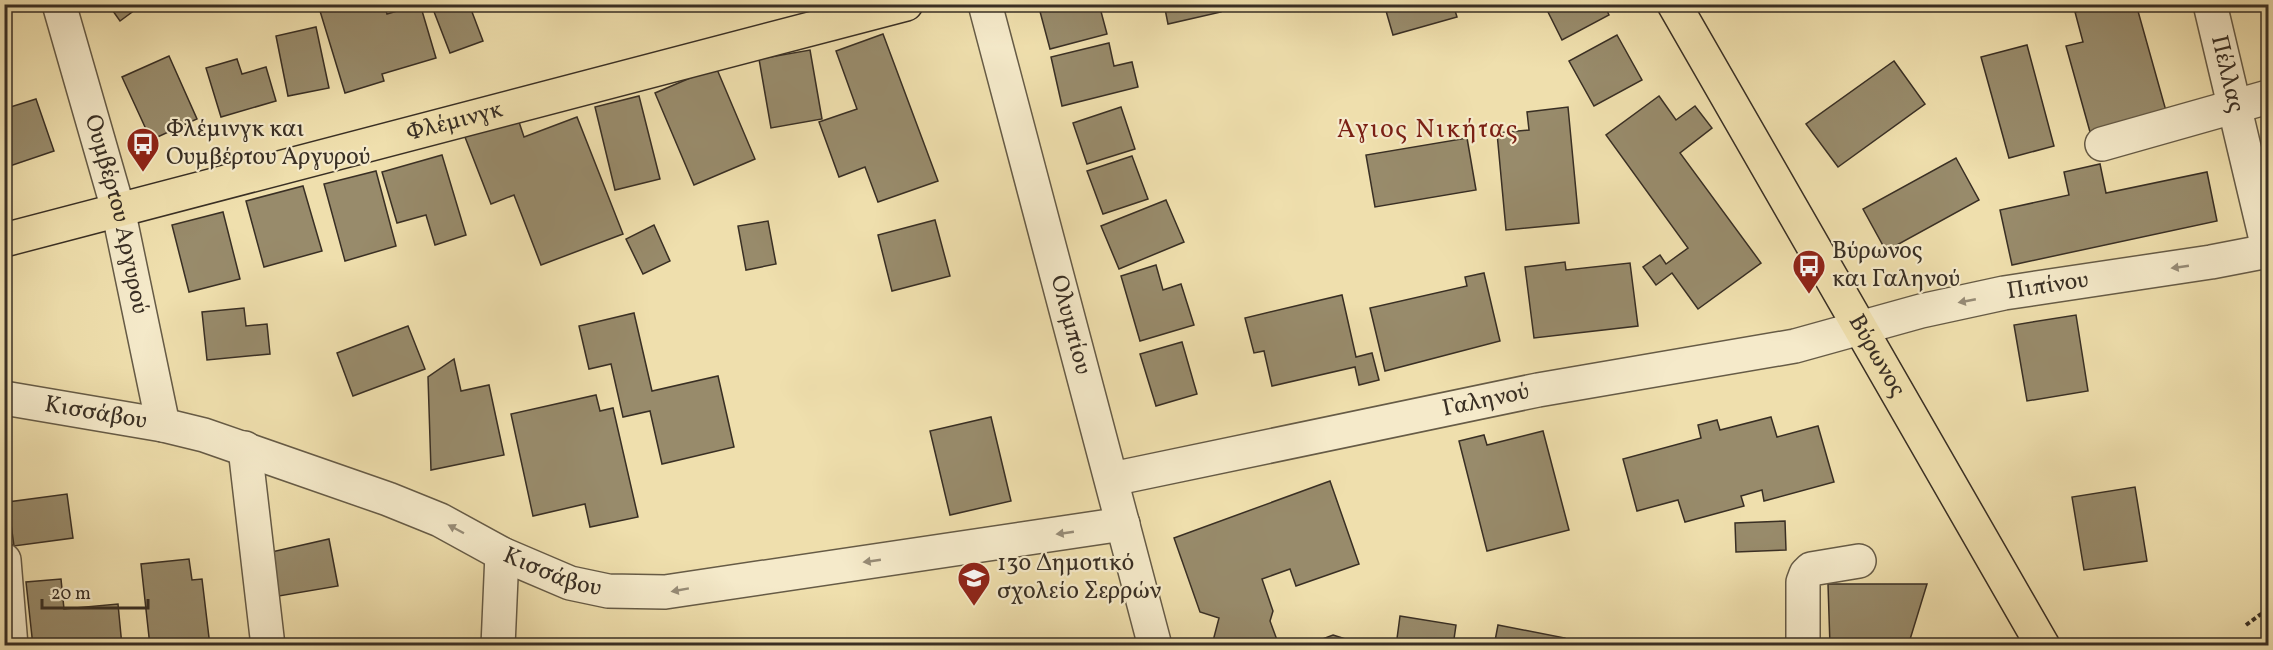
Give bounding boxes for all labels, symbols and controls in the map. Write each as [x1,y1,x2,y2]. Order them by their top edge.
street label: Πέλλας [2201,32,2252,116]
street label: Φλέμινγκ [403,93,507,151]
street label: Ουμβέρτου Αργυρού [75,111,156,317]
district label: Άγιος Νικήτας [1337,112,1519,148]
place label: Φλέμινγκ και Ουμβέρτου Αργυρού [166,113,370,175]
bus stop icon: Φλέμινγκ και Ουμβέρτου Αργυρού [125,126,161,173]
place label: Βύρωνος και Γαληνού [1832,235,1960,297]
bus stop icon: Βύρωνος και Γαληνού [1791,248,1827,295]
one-way arrow [2171,262,2190,271]
street label: Πιπίνου [2005,264,2091,309]
street label: Ολυμπίου [1041,271,1099,378]
one-way arrow [1957,297,1976,306]
street label: Βύρωνος [1839,308,1914,404]
street label: Γαληνού [1439,375,1533,427]
street label: Κισσάβου [42,388,150,439]
one-way arrow [448,524,465,534]
one-way arrow [1056,528,1075,537]
street label: Κισσάβου [497,539,605,606]
place label: 13ο Δημοτικό σχολείο Σερρών [997,547,1161,609]
one-way arrow [863,556,882,565]
school or university icon: 13ο Δημοτικό σχολείο Σερρών [956,560,992,607]
scale bar [42,572,148,610]
text: 20 m [51,582,91,607]
one-way arrow [670,586,689,595]

